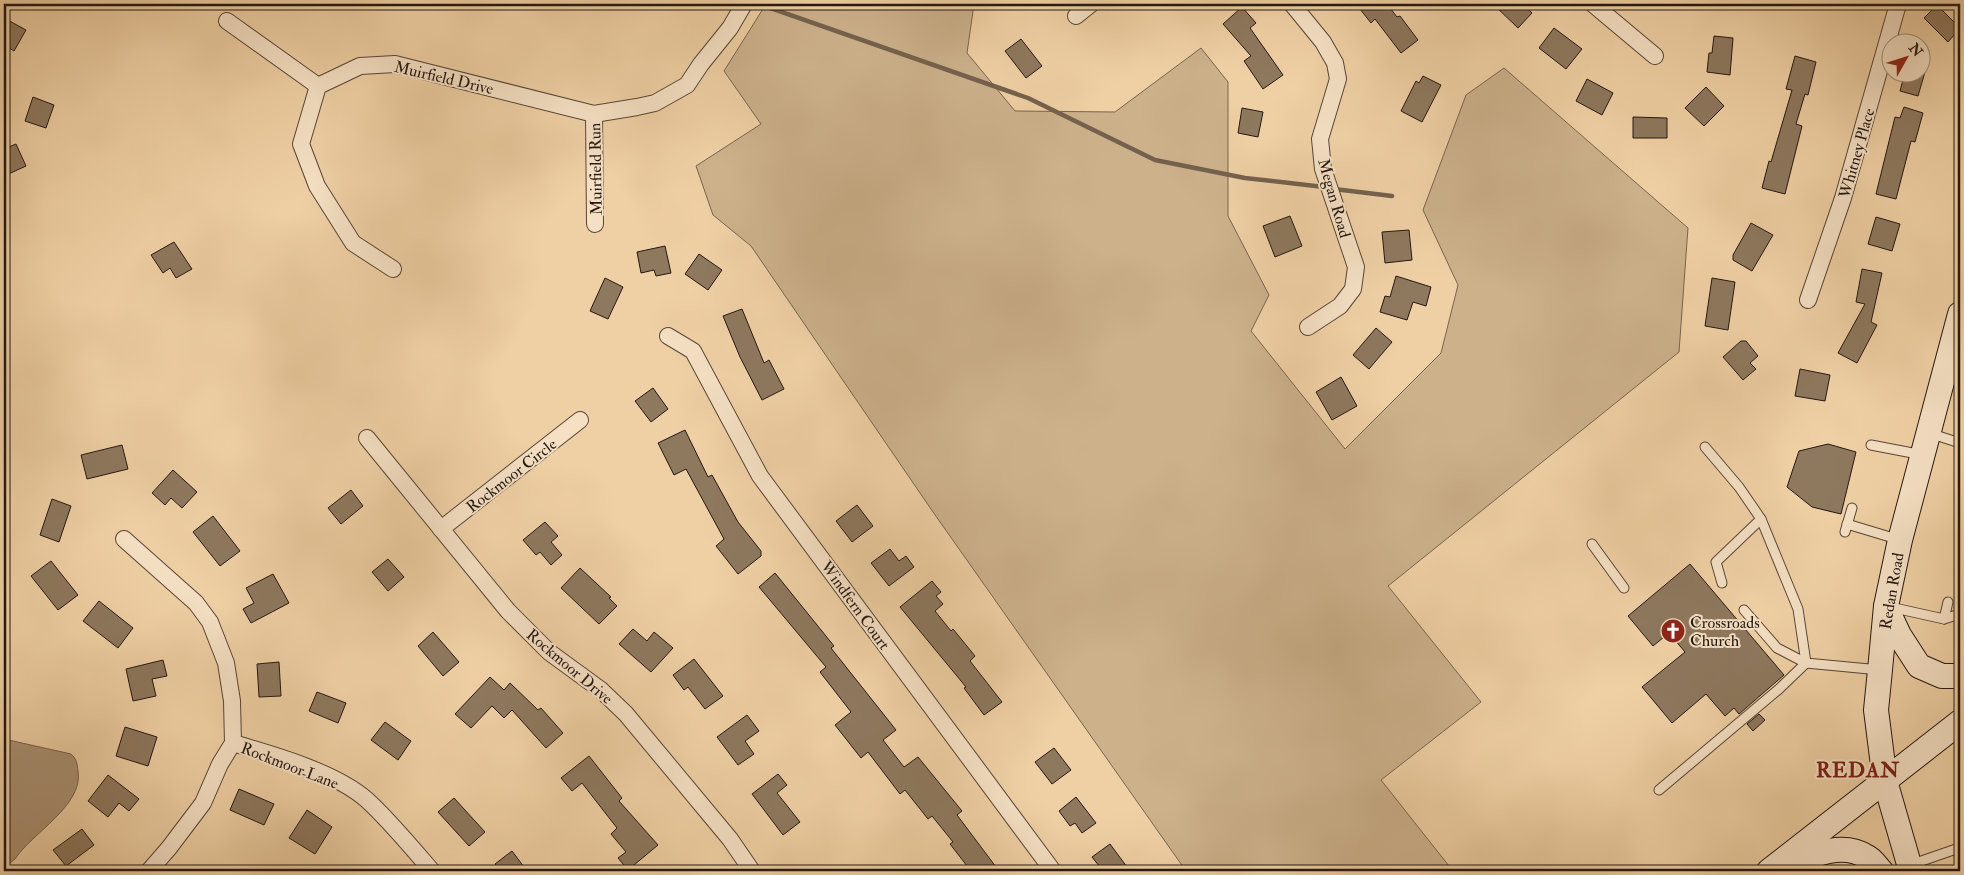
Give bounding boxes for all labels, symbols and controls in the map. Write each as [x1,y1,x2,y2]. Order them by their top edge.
north arrow [1882,32,1932,82]
text: N [1905,39,1927,61]
street label: Muirfield Drive [392,57,496,99]
street label: Whitney Place [1834,106,1879,202]
street label: Muirfield Run [585,123,607,215]
street label: Megan Road [1313,156,1355,240]
street label: Rockmoor Circle [462,434,561,517]
street label: Redan Road [1875,551,1909,631]
street label: Windfern Court [816,556,894,654]
place label: Crossroads Church [1690,613,1760,651]
church icon: Crossroads Church [1660,618,1686,644]
street label: Rockmoor Drive [522,625,617,709]
street label: Rockmoor Lane [238,738,342,794]
district label: REDAN [1816,757,1900,784]

